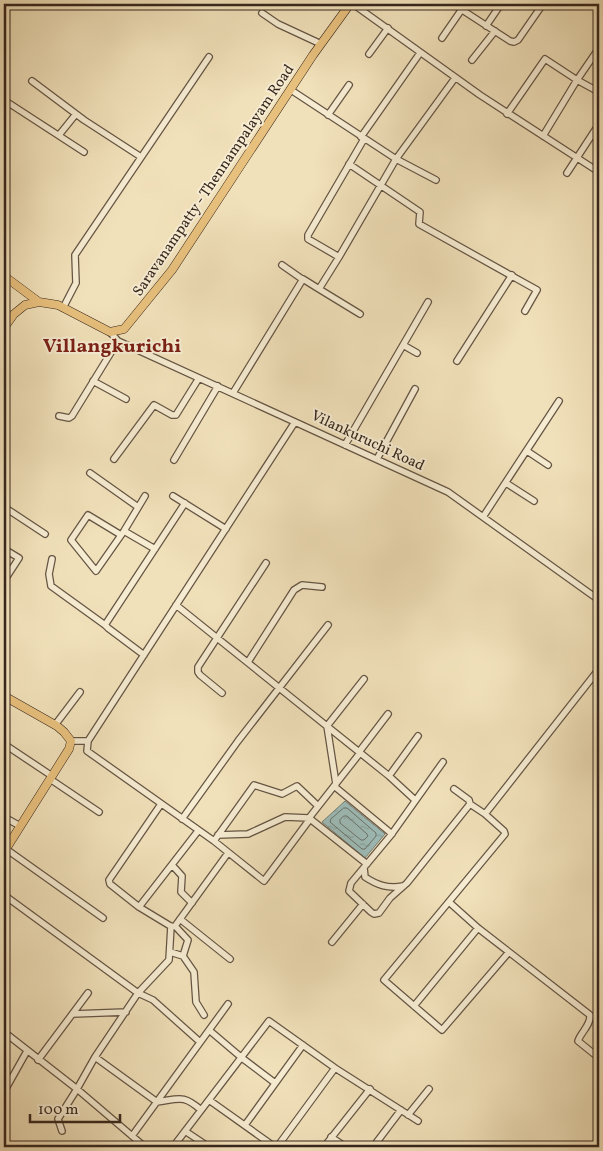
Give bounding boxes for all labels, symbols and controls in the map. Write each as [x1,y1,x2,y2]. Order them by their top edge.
street label: Saravanampatty - Thennampalayam Road [128,61,300,301]
district label: Villangkurichi [43,333,181,361]
street label: Vilankuruchi Road [307,406,428,477]
scale bar [30,1091,120,1123]
text: 100 m [38,1100,78,1121]

